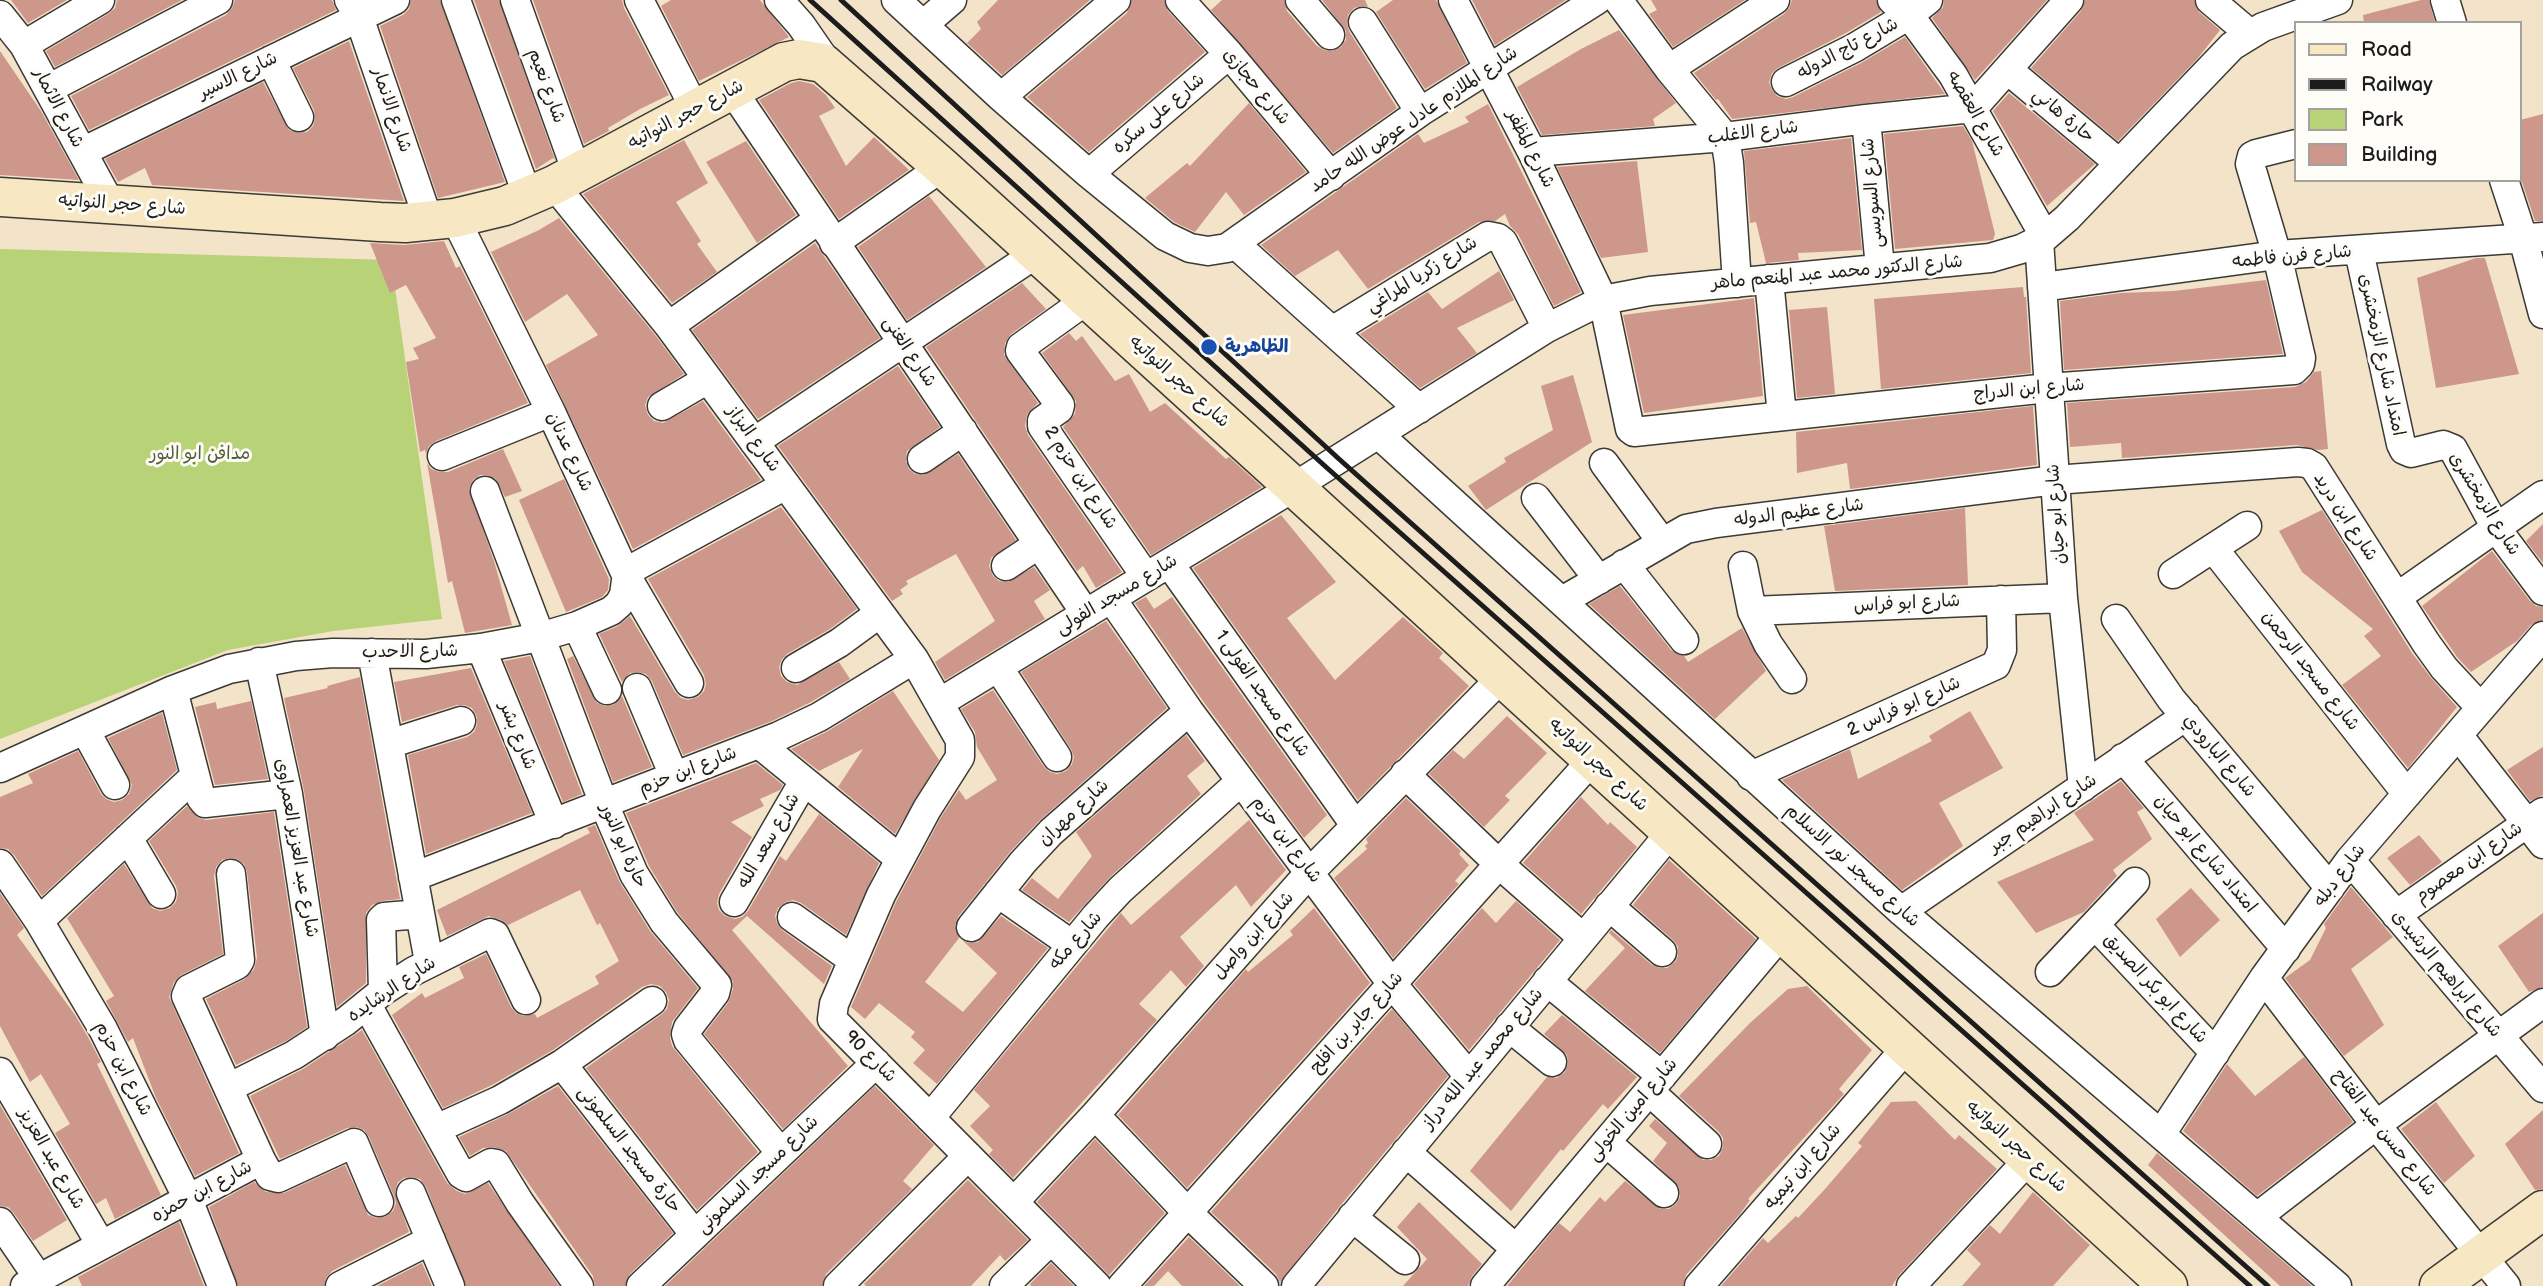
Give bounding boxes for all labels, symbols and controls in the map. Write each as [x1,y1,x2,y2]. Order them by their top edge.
street label: شارع تاج الدوله [1794,13,1902,85]
legend [2294,21,2522,182]
text: Road [2361,37,2412,62]
street label: شارع الملازم عادل عوض الله حامد [1306,42,1522,198]
street label: شارع حجازى [1218,44,1294,130]
street label: شارع نعيم [523,46,569,126]
street label: شارع الاسير [195,48,281,104]
street label: شارع الاثمار [28,64,88,152]
street label: شارع الانمار [366,65,416,155]
street label: شارع العقصه [1942,67,2008,161]
street label: شارع على سكره [1109,69,1209,159]
text: Railway [2361,72,2433,97]
street label: شارع حجر النواتيه [625,75,747,155]
street label: حارة هاني [2028,84,2098,148]
street label: شارع المظفر [1501,106,1559,192]
text: Park [2361,107,2403,132]
street label: شارع الاغلب [1706,117,1800,149]
street label: شارع السويسى [1857,137,1889,249]
text: Building [2361,142,2437,167]
street label: شارع حجر النواتيه [58,190,186,220]
street label: شارع زكريا المراغي [1362,232,1482,318]
street label: شارع فرن فاطمه [2231,241,2353,273]
street label: شارع الدكتور محمد عبد المنعم ماهر [1710,251,1964,295]
street label: امتداد شارع الزمخشرى [2353,272,2409,438]
street label: شارع الغنى [877,313,941,391]
street label: شارع حجر النواتيه [1124,331,1234,433]
place label: الظاهرية [1225,336,1288,358]
marker: الظاهرية [1199,337,1219,357]
street label: شارع ابن الدراج [1973,374,2085,406]
street label: شارع البزاز [722,401,784,477]
street label: شارع عدنان [541,409,597,495]
street label: شارع ابن حزم 2 [1039,422,1121,534]
park label: مدافن ابو النور [150,443,250,465]
street label: شارع الزمخشرى [2444,448,2524,560]
street label: شارع ابو حيان [2043,463,2071,565]
street label: شارع ابن دريد [2308,469,2382,565]
street label: شارع عظيم الدوله [1733,494,1865,532]
street label: شارع مسجد الفولى [1052,550,1182,640]
street label: شارع ابو فراس [1853,590,1961,618]
street label: شارع مسجد الرحمن [2256,607,2364,735]
street label: شارع مسجد الفولى 1 [1210,626,1314,762]
street label: شارع الاحدب [362,640,458,664]
street label: شارع ابو فراس 2 [1844,672,1964,742]
street label: شارع بشر [494,699,540,773]
street label: شارع البارودي [2178,710,2260,802]
street label: شارع حجر النواتيه [1544,714,1652,816]
street label: شارع ابن حزم [636,742,740,800]
street label: شارع عبد العزيز العمراوى [270,757,322,939]
street label: شارع ابراهيم جبر [1985,770,2101,858]
street label: شارع مهران [1034,775,1114,851]
street label: شارع سعد الله [733,789,805,893]
street label: امتداد شارع ابو حيان [2149,790,2261,918]
street label: شارع ابن حزم [1246,792,1326,888]
street label: حارة ابو النور [595,800,651,892]
street label: شارع مسجد نور الاسلام [1780,800,1924,932]
street label: شارع ابن معصوم [2411,818,2527,908]
street label: شارع دبله [2309,840,2371,912]
street label: شارع ابن واصل [1209,888,1299,984]
street label: شارع ابراهيم الرشيدى [2386,906,2506,1042]
street label: شارع مكه [1045,907,1107,975]
street label: شارع ابو بكر الصديق [2098,929,2212,1049]
street label: شارع الرشايده [344,952,440,1028]
street label: شارع جابر بن افلح [1306,968,1408,1078]
street label: شارع محمد عبد الله دراز [1418,984,1548,1134]
street label: شارع ابن حزم [90,1018,156,1120]
street label: شارع 90 [839,1026,901,1088]
street label: شارع امين الخولى [1584,1054,1682,1166]
street label: شارع حسن عبد الفتاح [2328,1065,2440,1201]
street label: حارة مسجد السلمونى [573,1082,685,1218]
street label: شارع حجر النواتيه [1961,1096,2071,1198]
street label: شارع عبد العزيز [13,1105,89,1213]
street label: شارع مسجد السلمونى [692,1111,824,1239]
street label: شارع ابن تيميه [1760,1120,1846,1214]
street label: شارع ابن حمزه [148,1156,256,1228]

